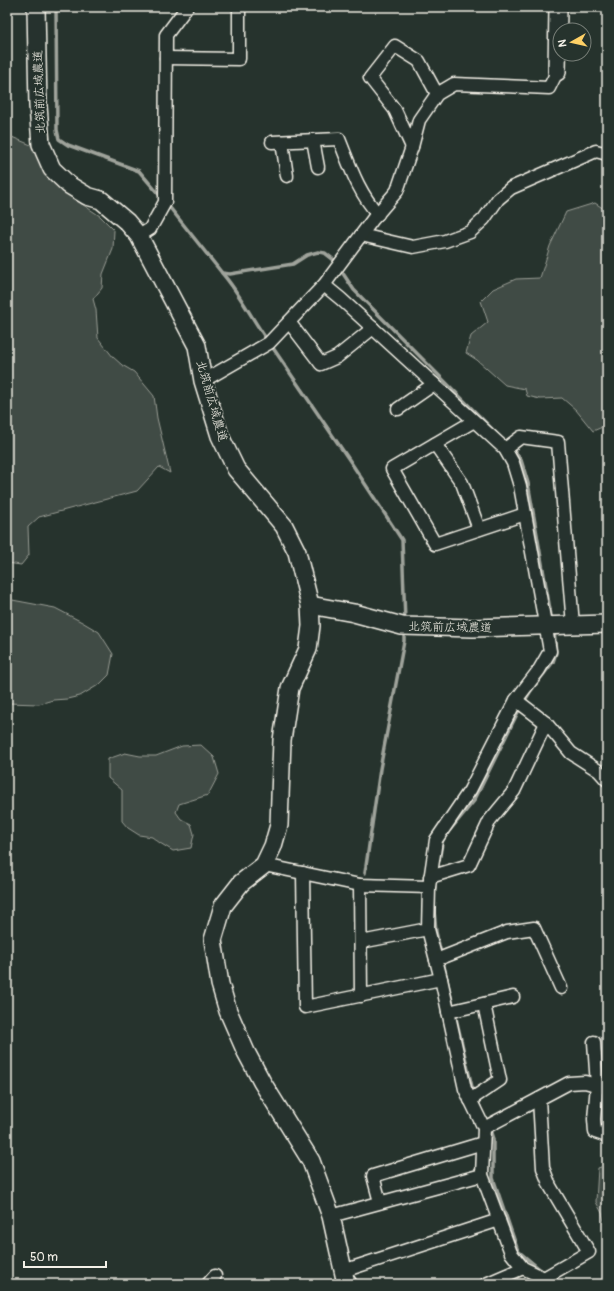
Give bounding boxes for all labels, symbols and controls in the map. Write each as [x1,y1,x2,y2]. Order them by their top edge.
north arrow [552,22,592,62]
text: N [556,38,570,48]
street label: 北筑前広域農道 [31,50,48,134]
street label: 北筑前広域農道 [193,359,230,444]
street label: 北筑前広域農道 [408,619,492,636]
scale bar [24,1243,106,1269]
text: 50 m [30,1250,58,1265]

